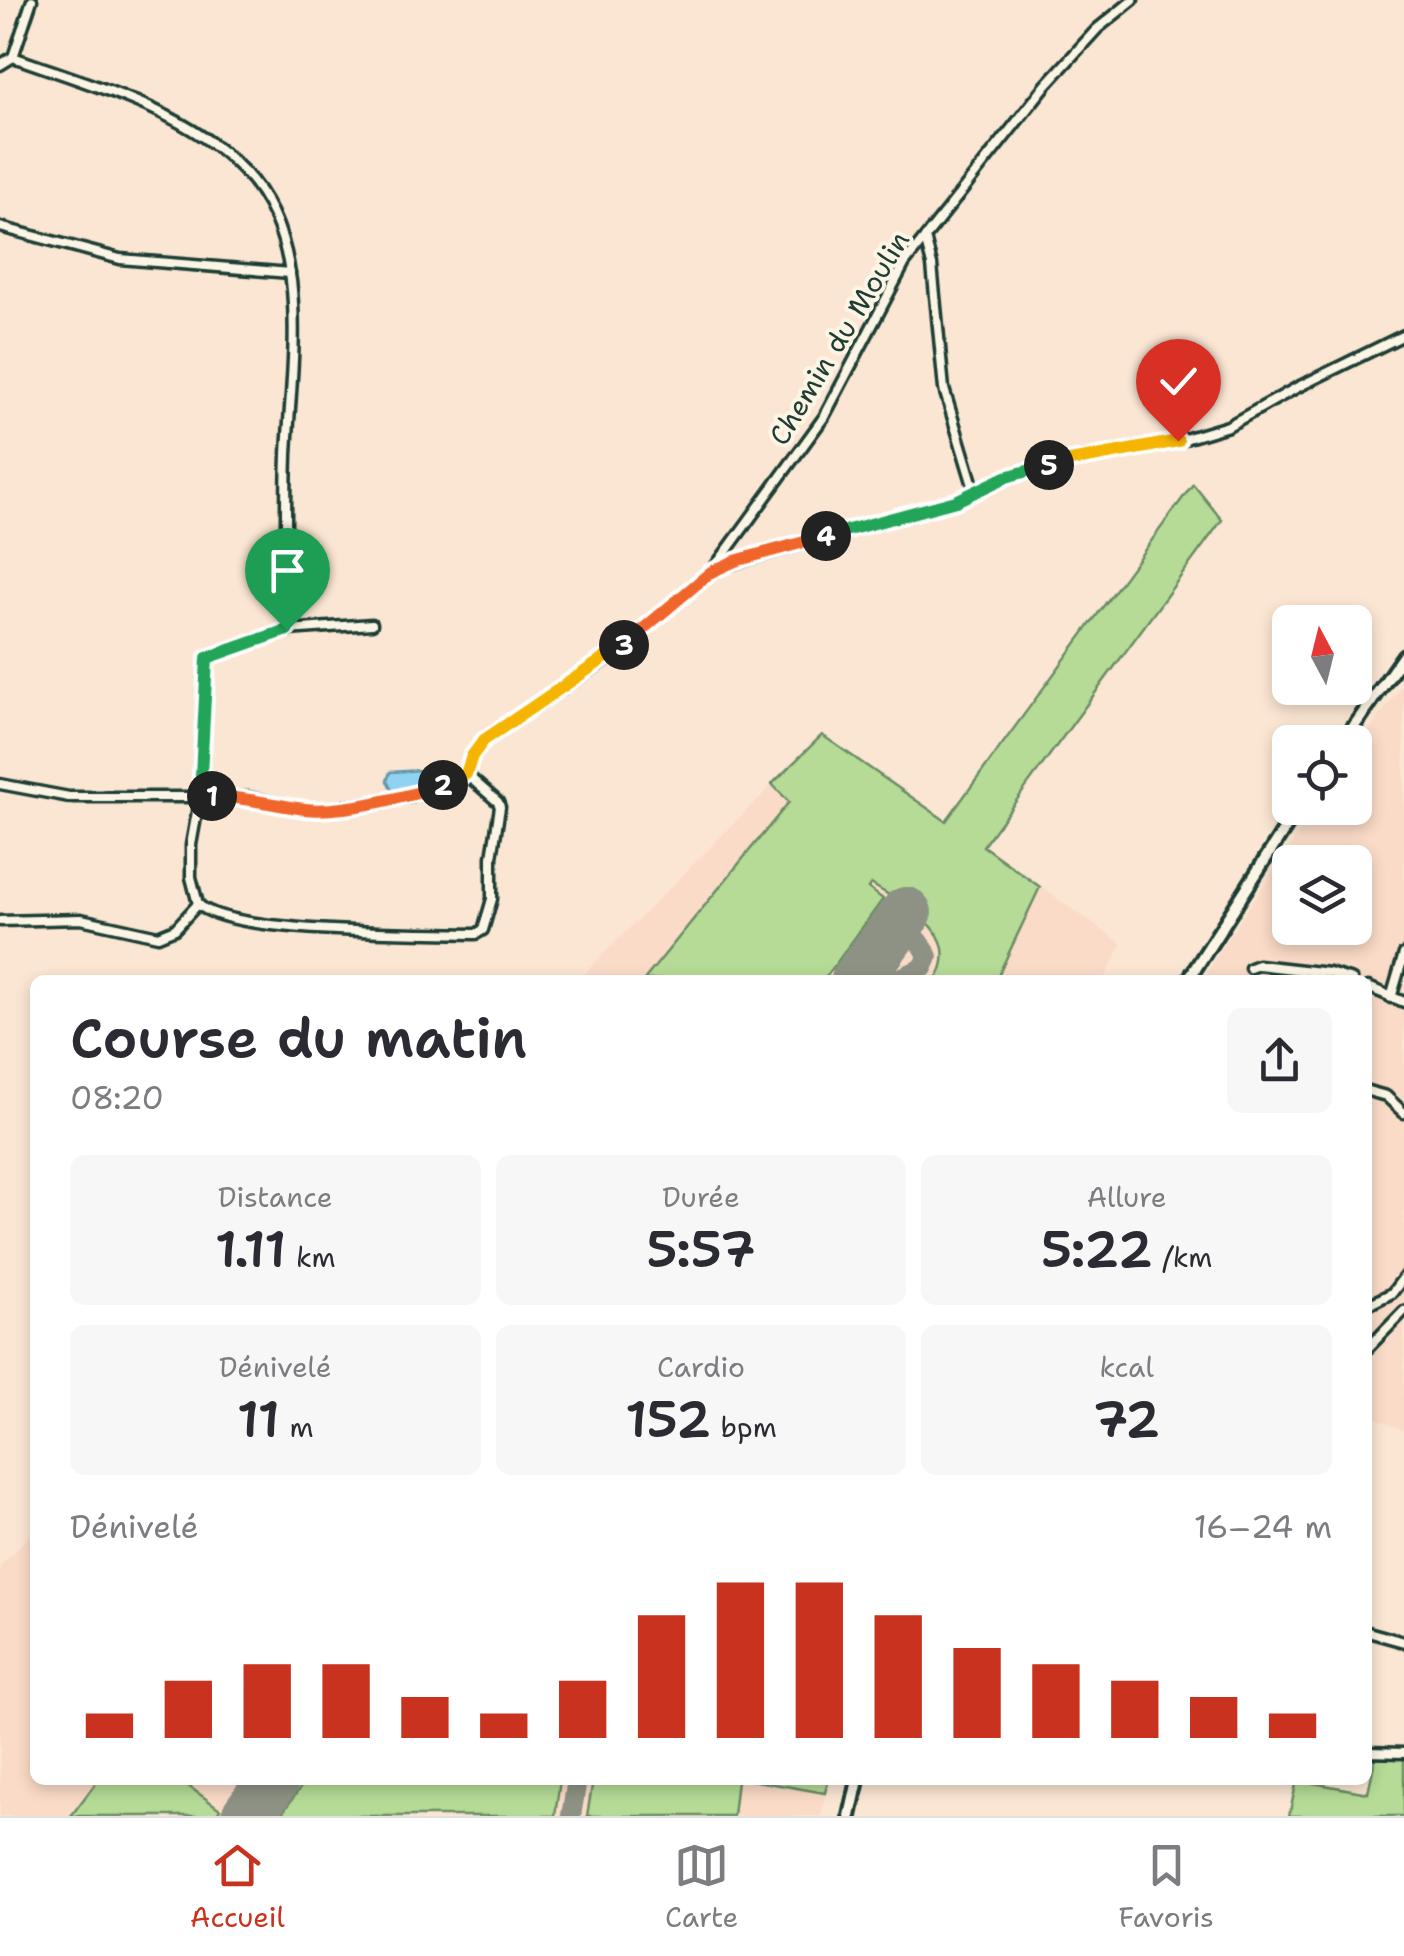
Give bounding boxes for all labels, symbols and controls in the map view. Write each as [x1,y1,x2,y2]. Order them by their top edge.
street label: Chemin du Moulin [760,224,918,452]
pin [1136,339,1221,442]
icon: check [1151,354,1206,409]
pin: 5 [1024,440,1074,490]
text: 5 [1040,446,1058,484]
pin: 4 [801,511,851,561]
text: 4 [816,517,836,555]
pin [245,528,330,631]
icon: arrive [260,543,315,598]
north arrow [1272,605,1372,705]
map controls [1272,605,1372,945]
pin: 3 [599,620,649,670]
text: 3 [614,626,634,664]
button: locate [1272,725,1372,825]
pin: 2 [418,760,468,810]
text: 2 [433,766,453,804]
pin: 1 [187,771,237,821]
text: 1 [206,777,218,815]
button: layers [1272,845,1372,945]
text: Course du matin [70,1001,527,1075]
button: share [1227,1008,1332,1113]
text: 08:20 [70,1076,164,1119]
text: Distance [218,1178,333,1216]
text: Durée [662,1178,740,1216]
text: Allure [1087,1178,1167,1216]
text: 1.11 [215,1216,286,1283]
text: 5:57 [647,1216,755,1283]
text: 5:22 [1041,1216,1153,1283]
text: km [286,1238,336,1276]
text: /km [1153,1238,1212,1276]
text: Dénivelé [219,1348,332,1386]
text: Cardio [657,1348,745,1386]
text: kcal [1099,1348,1154,1386]
text: 11 [237,1386,280,1453]
text: 152 [625,1386,711,1453]
text: 72 [1093,1386,1160,1453]
text: m [280,1408,314,1446]
text: bpm [711,1408,777,1446]
text: Dénivelé [70,1505,199,1548]
text: 16–24 m [1194,1505,1332,1548]
tab: Accueil [190,1838,285,1936]
tab: Carte [665,1838,738,1936]
tab: Favoris [1118,1838,1214,1936]

